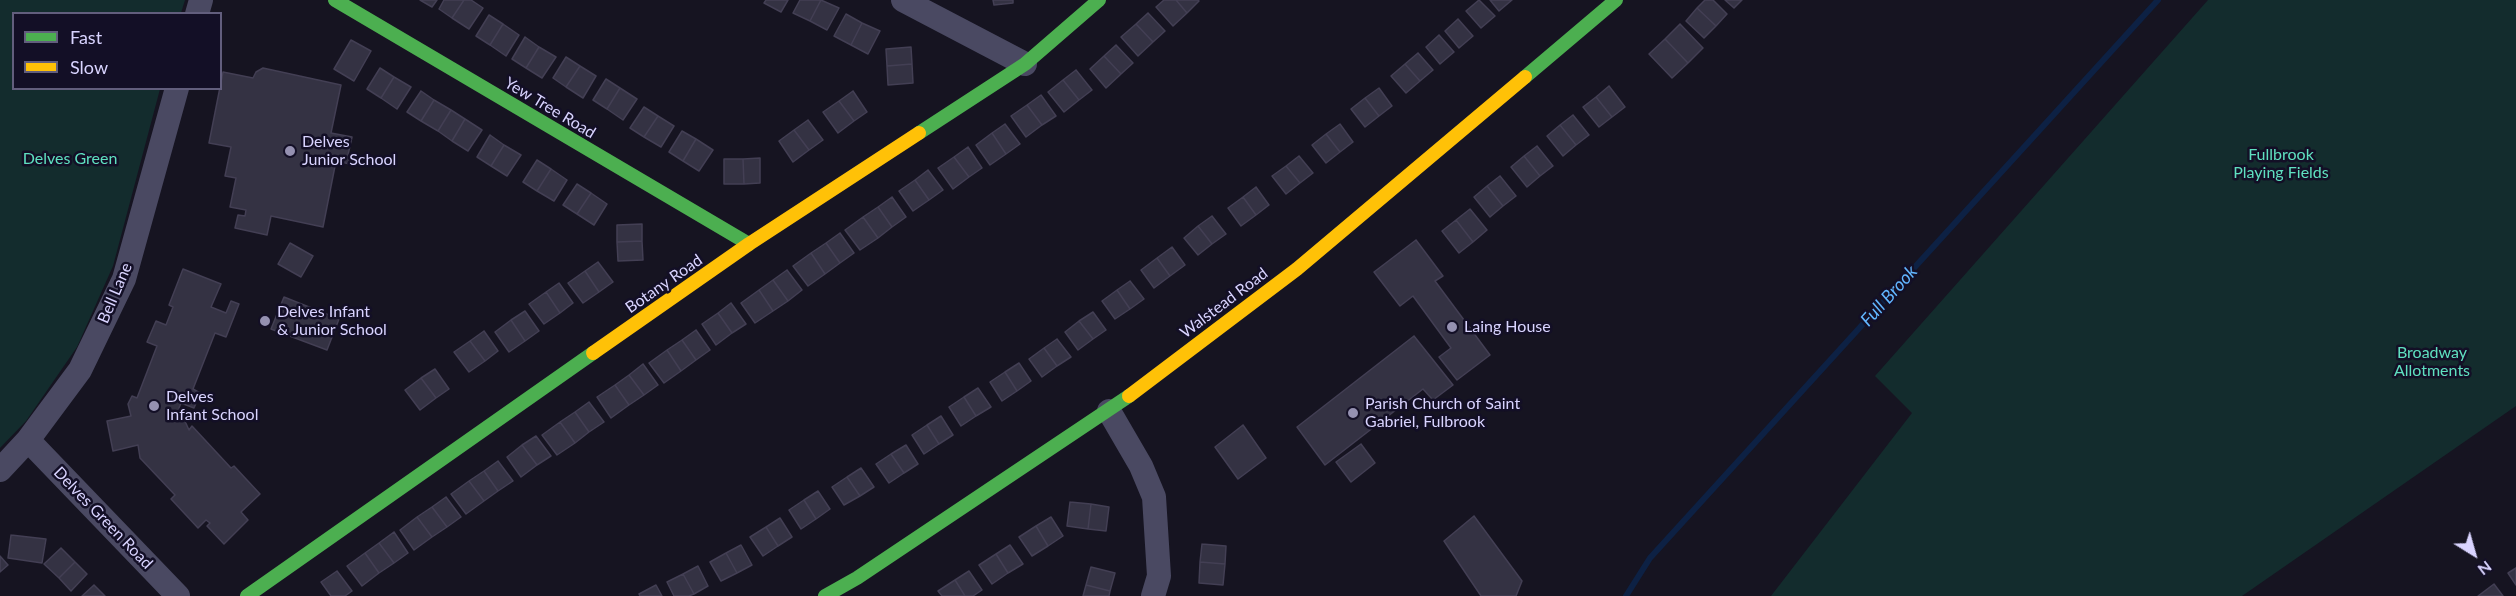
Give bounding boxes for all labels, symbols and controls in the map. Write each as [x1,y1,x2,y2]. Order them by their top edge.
legend [12,12,222,90]
text: Fast [70,26,102,48]
text: Slow [70,56,108,78]
street label: Yew Tree Road [501,73,599,143]
place label: Delves Junior School [302,132,396,170]
marker: Delves Junior School [283,144,297,158]
park label: Fullbrook Playing Fields [2233,145,2329,183]
park label: Delves Green [23,149,117,169]
street label: Botany Road [622,250,706,318]
street label: Bell Lane [94,260,136,326]
water label: Full Brook [1856,261,1922,331]
street label: Walstead Road [1176,264,1272,342]
place label: Delves Infant & Junior School [277,302,387,340]
marker: Delves Infant & Junior School [258,314,272,328]
place label: Laing House [1464,317,1551,337]
marker: Laing House [1445,320,1459,334]
park label: Broadway Allotments [2394,343,2470,381]
place label: Delves Infant School [166,387,258,425]
place label: Parish Church of Saint Gabriel, Fulbrook [1365,394,1520,432]
marker: Delves Infant School [147,399,161,413]
marker: Parish Church of Saint Gabriel, Fulbrook [1346,406,1360,420]
street label: Delves Green Road [49,463,157,573]
north arrow [2444,524,2504,584]
text: N [2474,557,2496,580]

